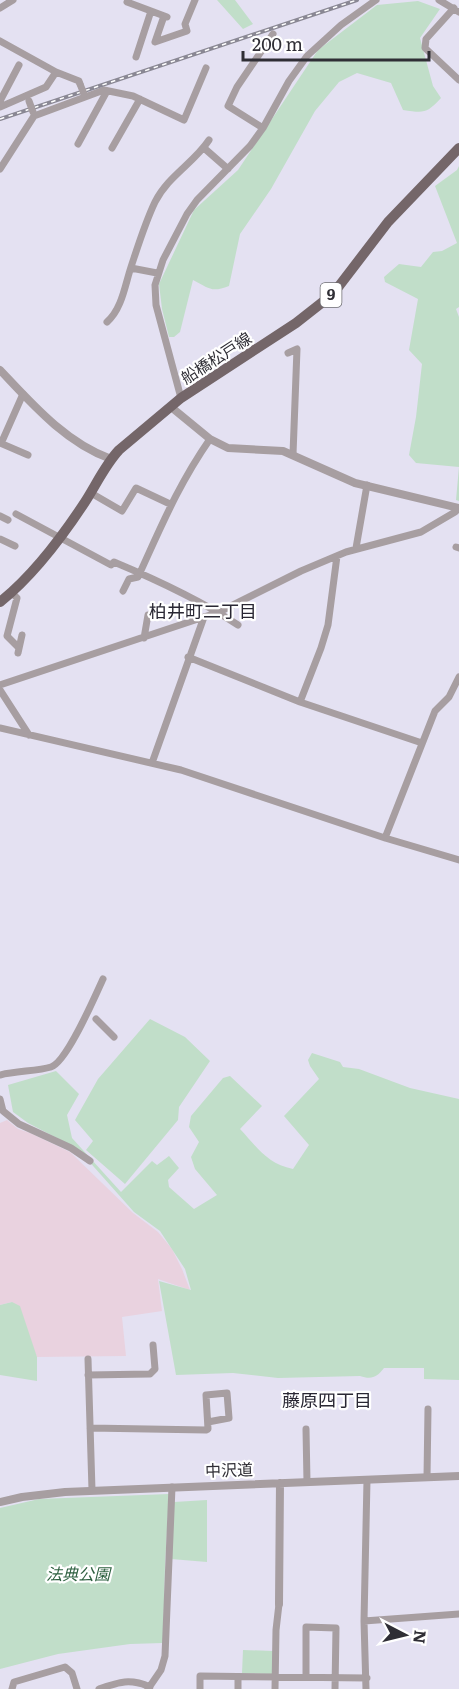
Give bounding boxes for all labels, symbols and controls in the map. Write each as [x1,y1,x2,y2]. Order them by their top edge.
scale bar [243,24,429,62]
text: 200 m [252,30,303,57]
road number: 9 [320,283,342,307]
street label: 船橋松戸線 [175,325,256,389]
district label: 柏井町二丁目 [149,597,257,624]
district label: 藤原四丁目 [282,1386,372,1413]
street label: 中沢道 [205,1456,253,1482]
park label: 法典公園 [46,1561,112,1585]
north arrow [375,1605,435,1665]
text: N [408,1629,434,1645]

